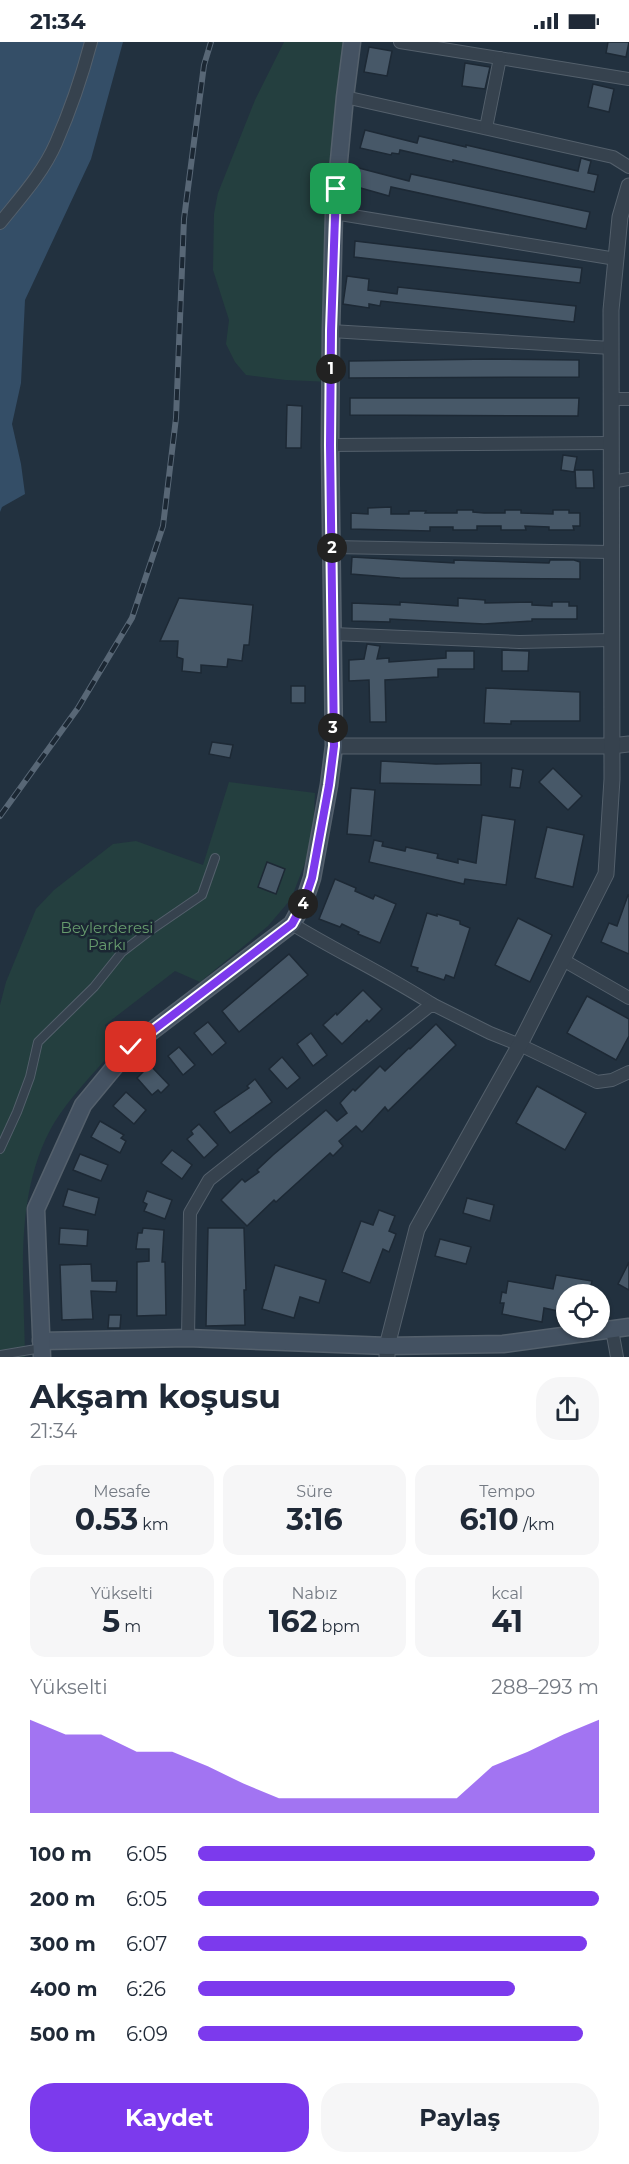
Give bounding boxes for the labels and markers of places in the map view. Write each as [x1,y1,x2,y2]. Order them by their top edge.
pin [310,163,361,214]
pin: 1 [316,354,346,384]
pin: 2 [317,533,347,563]
pin: 3 [318,713,348,743]
pin: 4 [288,889,318,919]
pin [105,1021,156,1072]

